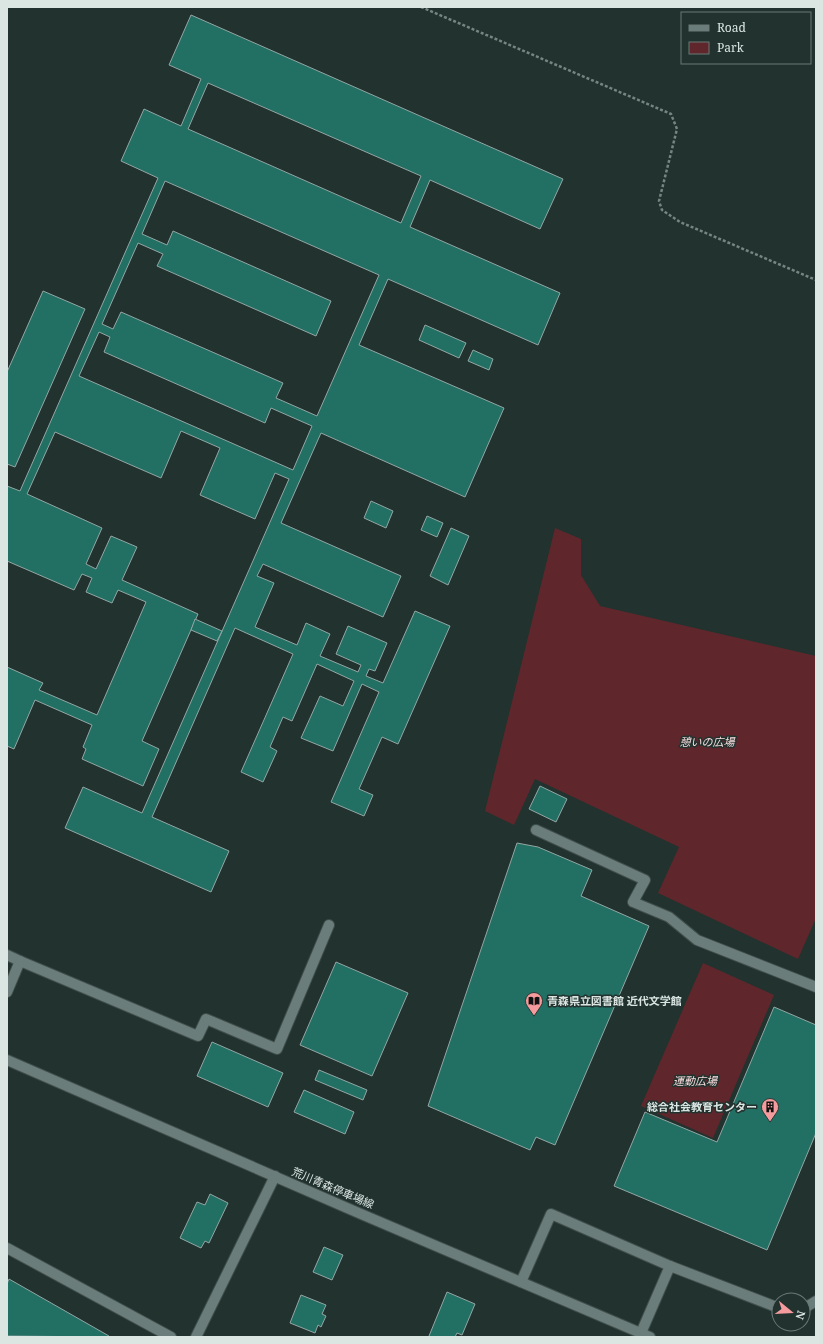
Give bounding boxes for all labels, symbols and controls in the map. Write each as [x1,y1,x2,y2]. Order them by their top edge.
legend [681,12,811,64]
text: Road [717,19,747,36]
text: Park [717,39,745,56]
park label: 憩いの広場 [680,734,736,749]
library icon: 青森県立図書館 近代文学館 [524,991,544,1016]
place label: 青森県立図書館 近代文学館 [547,993,682,1008]
park label: 運動広場 [673,1073,719,1088]
building icon: 総合社会教育センター [760,1097,780,1122]
place label: 総合社会教育センター [647,1099,757,1114]
street label: 荒川青森停車場線 [290,1163,377,1212]
north arrow [771,1292,811,1332]
text: N [792,1309,809,1322]

